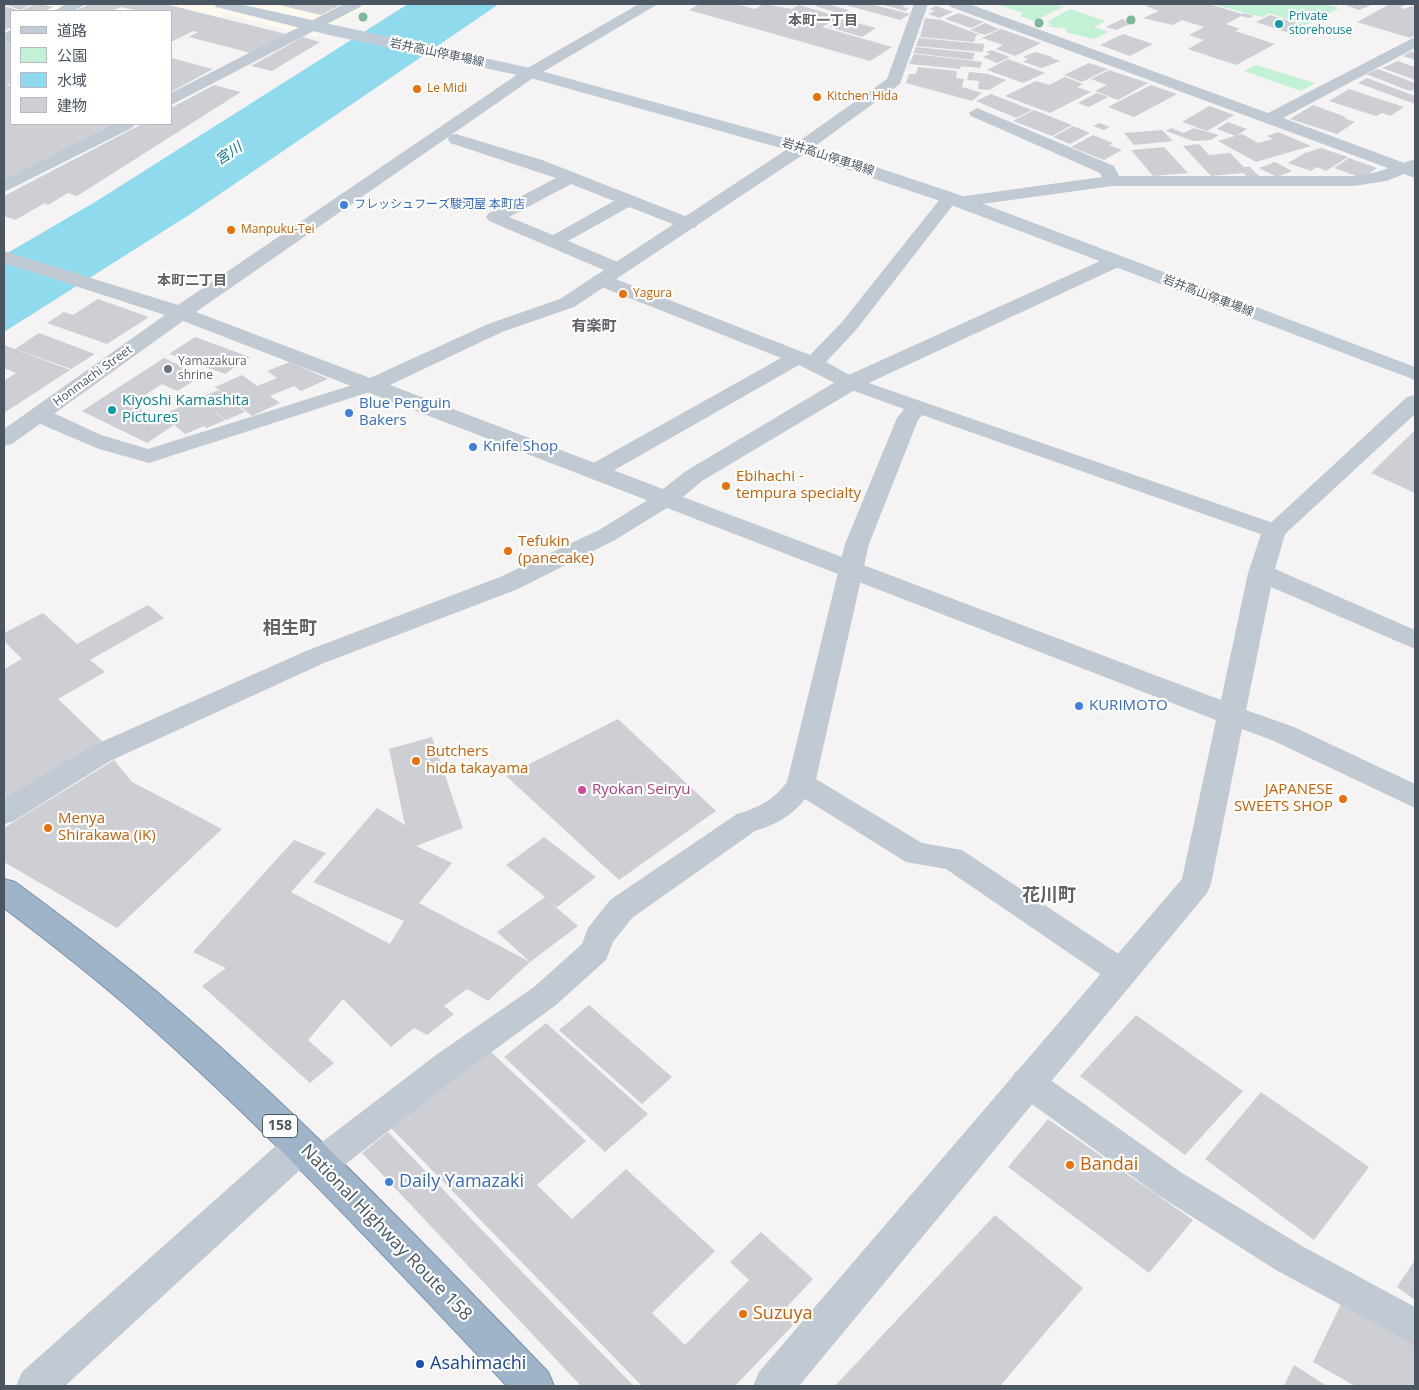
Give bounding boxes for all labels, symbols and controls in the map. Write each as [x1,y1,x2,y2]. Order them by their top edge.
legend [10,10,172,125]
place label: Private storehouse [1289,10,1352,38]
district label: 本町一丁目 [788,13,858,29]
marker: Private storehouse [1273,18,1285,30]
text: 道路 [57,20,87,40]
street label: 岩井高山停車場線 [389,36,485,70]
text: 公園 [57,45,87,65]
text: 水域 [57,70,87,90]
place label: Le Midi [427,82,467,96]
marker: Le Midi [411,83,423,95]
place label: Kitchen Hida [827,90,898,104]
marker: Kitchen Hida [811,91,823,103]
text: 建物 [57,95,87,115]
street label: 岩井高山停車場線 [780,135,876,179]
water label: 宮川 [213,139,245,169]
place label: フレッシュフーズ駿河屋 本町店 [354,198,525,212]
marker: フレッシュフーズ駿河屋 本町店 [338,199,350,211]
place label: Manpuku-Tei [241,223,314,237]
marker: Manpuku-Tei [225,224,237,236]
street label: 岩井高山停車場線 [1161,272,1255,320]
district label: 本町二丁目 [157,273,227,289]
place label: Yagura [633,287,672,301]
marker: Yagura [617,288,629,300]
district label: 有楽町 [572,318,616,336]
street label: Honmachi Street [51,343,135,409]
place label: Yamazakura shrine [178,355,247,383]
marker: Yamazakura shrine [162,363,174,375]
place label: Kiyoshi Kamashita Pictures [122,392,249,427]
place label: Blue Penguin Bakers [359,395,451,430]
marker: Kiyoshi Kamashita Pictures [106,404,118,416]
marker: Blue Penguin Bakers [343,407,355,419]
place label: Knife Shop [483,438,558,456]
marker: Knife Shop [467,441,479,453]
place label: Ebihachi - tempura specialty [736,468,861,503]
marker: Ebihachi - tempura specialty [720,480,732,492]
place label: Tefukin (panecake) [518,533,594,568]
marker: Tefukin (panecake) [502,545,514,557]
district label: 相生町 [263,618,317,640]
place label: KURIMOTO [1089,697,1168,715]
marker: KURIMOTO [1073,700,1085,712]
place label: Butchers hida takayama [426,743,528,778]
marker: Butchers hida takayama [410,755,422,767]
place label: Ryokan Seiryu [592,781,690,799]
place label: JAPANESE SWEETS SHOP [1234,781,1333,816]
marker: Ryokan Seiryu [576,784,588,796]
marker: JAPANESE SWEETS SHOP [1337,793,1349,805]
place label: Menya Shirakawa (iK) [58,810,156,845]
marker: Menya Shirakawa (iK) [42,822,54,834]
district label: 花川町 [1022,885,1076,907]
road number: 158 [262,1114,298,1138]
street label: National Highway Route 158 [296,1140,476,1326]
place label: Bandai [1080,1154,1138,1176]
marker: Bandai [1064,1159,1076,1171]
place label: Daily Yamazaki [399,1171,524,1193]
marker: Daily Yamazaki [383,1176,395,1188]
place label: Suzuya [753,1303,812,1325]
marker: Suzuya [737,1308,749,1320]
place label: Asahimachi [430,1353,526,1375]
marker: Asahimachi [414,1358,426,1370]

